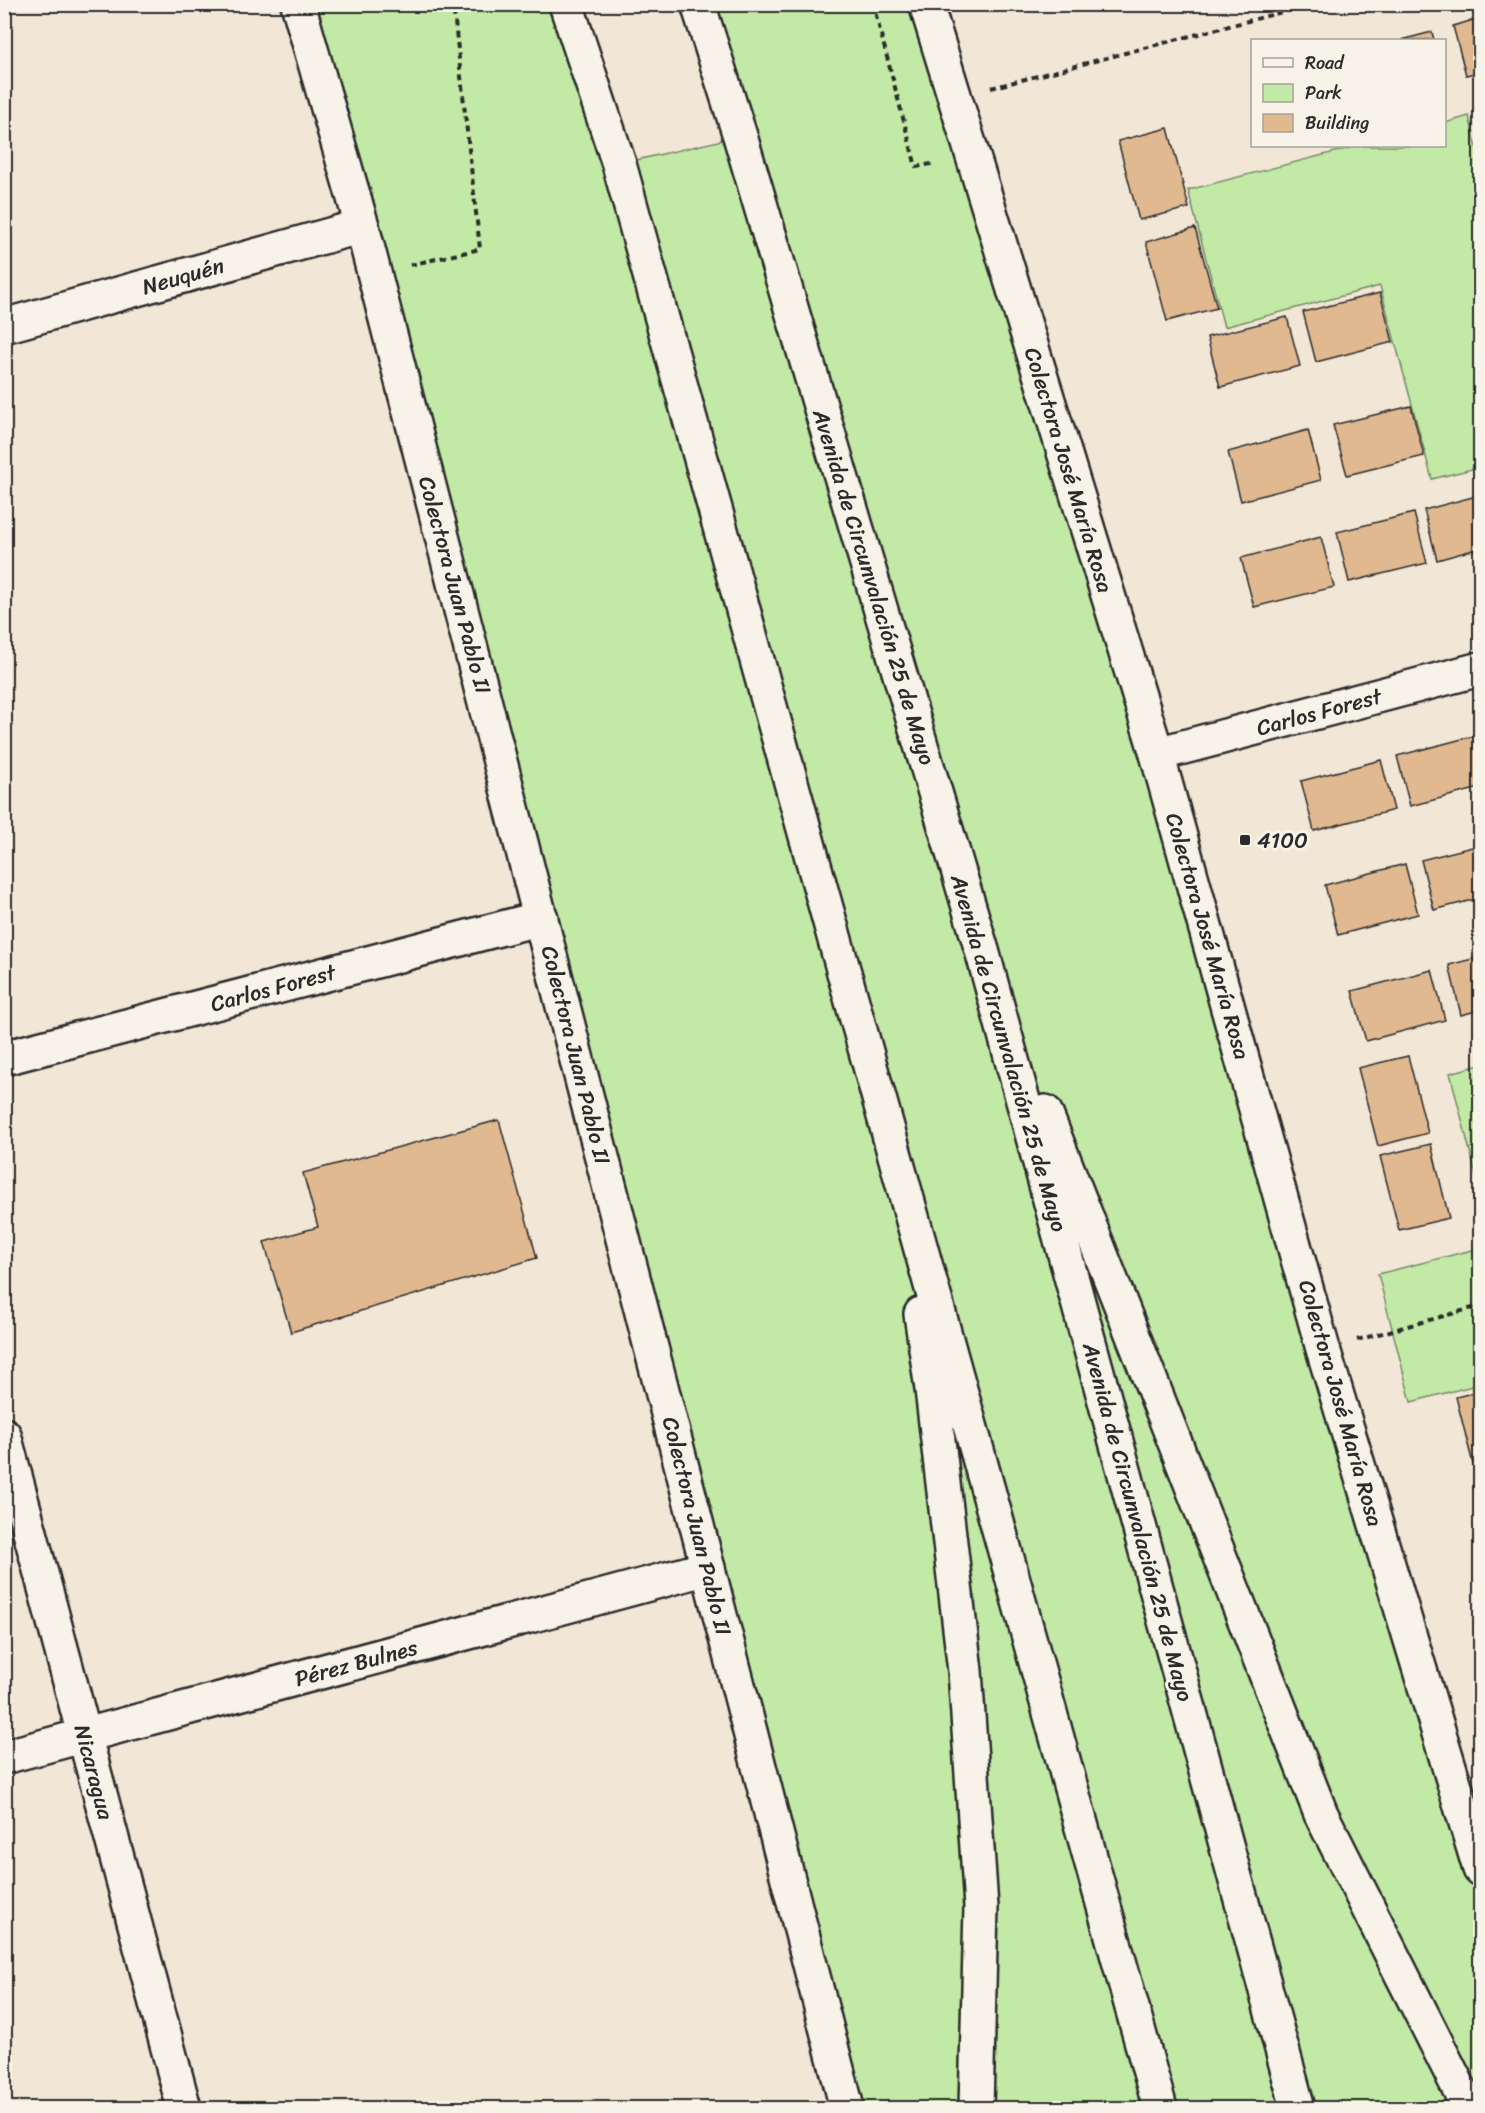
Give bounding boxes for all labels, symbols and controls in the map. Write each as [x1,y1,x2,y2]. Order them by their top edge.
legend [1251,39,1446,147]
text: Road [1305,47,1345,79]
text: Park [1305,77,1342,109]
text: Building [1305,107,1369,139]
street label: Neuquén [137,246,229,306]
street label: Colectora José María Rosa [1013,342,1125,598]
street label: Avenida de Circunvalación 25 de Mayo [801,403,947,770]
street label: Colectora Juan Pablo II [407,472,503,698]
street label: Carlos Forest [1252,676,1387,747]
street label: Colectora José María Rosa [1154,808,1262,1064]
place label: 4100 [1257,821,1308,860]
marker: 4100 [1238,833,1252,847]
street label: Avenida de Circunvalación 25 de Mayo [939,869,1079,1237]
street label: Colectora Juan Pablo II [530,942,622,1169]
street label: Carlos Forest [206,952,341,1023]
street label: Colectora José María Rosa [1287,1275,1395,1531]
street label: Avenida de Circunvalación 25 de Mayo [1071,1337,1205,1706]
street label: Colectora Juan Pablo II [651,1413,743,1640]
street label: Pérez Bulnes [290,1628,423,1698]
street label: Nicaragua [63,1720,126,1825]

